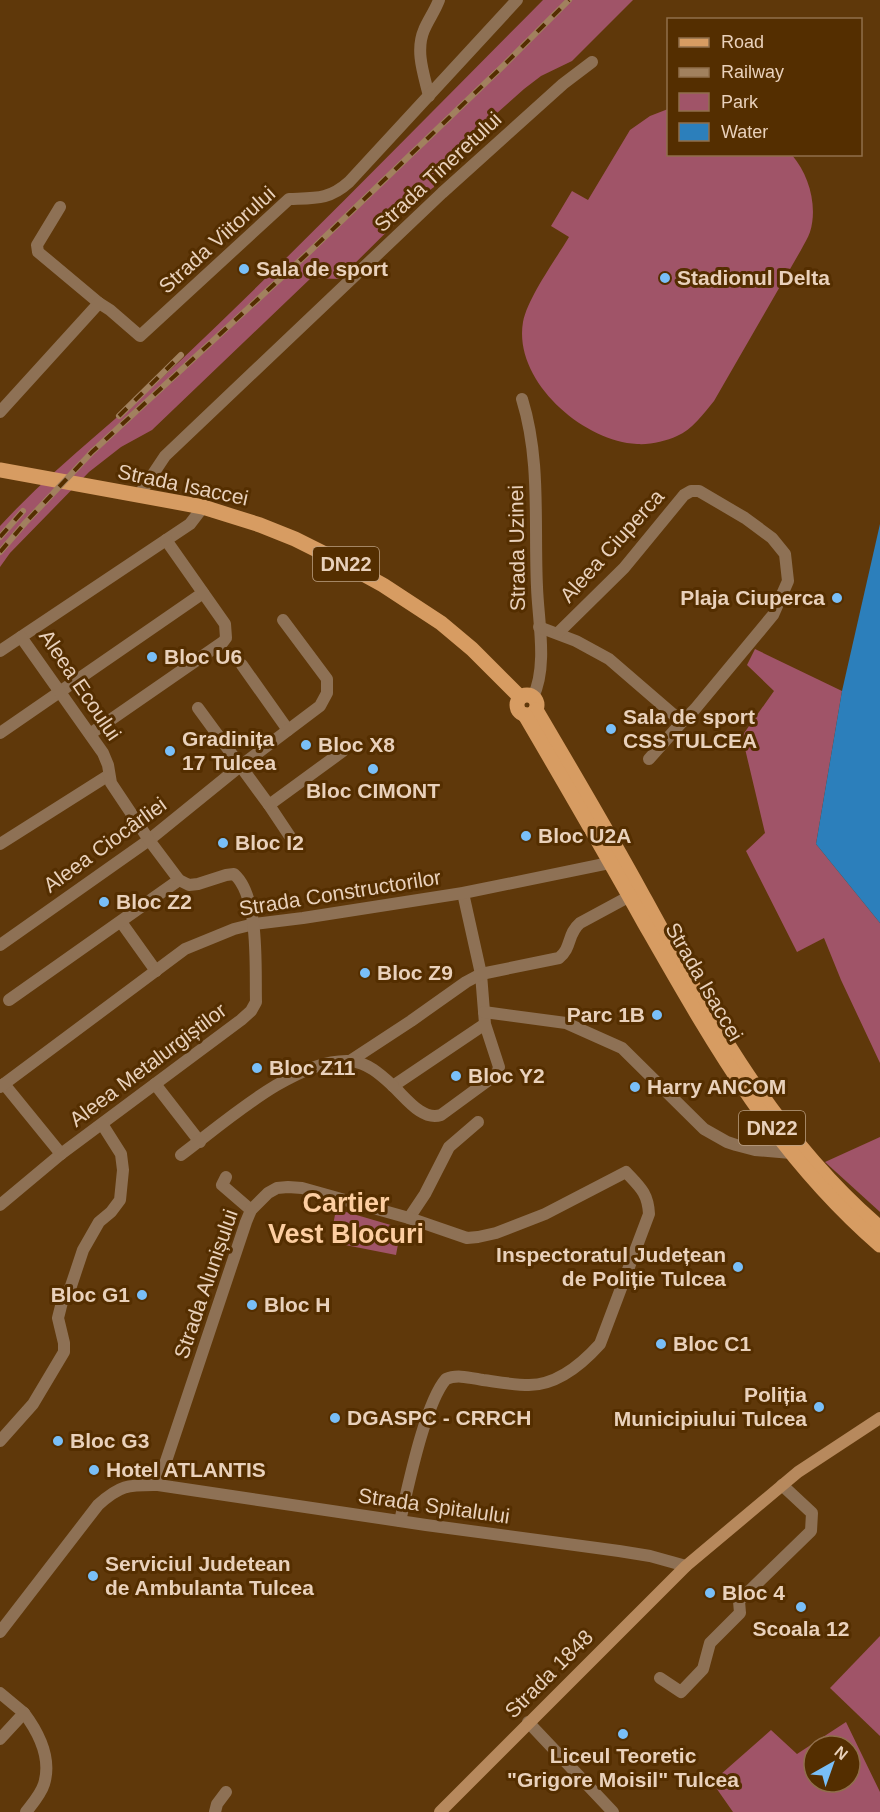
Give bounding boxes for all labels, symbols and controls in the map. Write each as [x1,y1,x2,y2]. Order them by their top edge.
legend [667,18,862,156]
text: Road [721,32,764,52]
text: Railway [721,62,784,82]
text: Park [721,92,759,112]
street label: Strada Tineretului [370,107,506,236]
text: Water [721,122,768,142]
street label: Strada Viitorului [154,182,279,298]
place label: Sala de sport [256,257,388,280]
marker: Sala de sport [237,262,251,276]
place label: Stadionul Delta [677,266,830,289]
marker: Stadionul Delta [658,271,672,285]
street label: Strada Isaccei [116,459,251,510]
street label: Aleea Ciuperca [555,484,668,607]
street label: Strada Uzinei [504,485,529,611]
road number: DN22 [313,547,379,581]
place label: Plaja Ciuperca [680,586,825,609]
marker: Plaja Ciuperca [830,591,844,605]
street label: Aleea Ecoului [35,625,126,744]
place label: Bloc U6 [164,645,242,668]
marker: Bloc U6 [145,650,159,664]
place label: Sala de sport CSS TULCEA [623,705,757,752]
marker: Sala de sport CSS TULCEA [604,722,618,736]
place label: Gradinița 17 Tulcea [182,727,276,774]
place label: Bloc X8 [318,733,395,756]
marker: Bloc X8 [299,738,313,752]
marker: Gradinița 17 Tulcea [163,744,177,758]
marker: Bloc CIMONT [366,762,380,776]
place label: Bloc CIMONT [306,779,440,802]
street label: Aleea Ciocârliei [39,792,170,897]
place label: Bloc U2A [538,824,631,847]
marker: Bloc U2A [519,829,533,843]
place label: Bloc I2 [235,831,304,854]
marker: Bloc I2 [216,836,230,850]
street label: Strada Constructorilor [237,865,443,920]
place label: Bloc Z2 [116,890,192,913]
marker: Bloc Z2 [97,895,111,909]
street label: Strada Isaccei [661,918,748,1045]
place label: Bloc Z9 [377,961,453,984]
marker: Bloc Z9 [358,966,372,980]
street label: Aleea Metalurgiștilor [65,998,231,1131]
place label: Parc 1B [567,1003,645,1026]
marker: Parc 1B [650,1008,664,1022]
place label: Bloc Z11 [269,1056,356,1079]
marker: Bloc Z11 [250,1061,264,1075]
place label: Bloc Y2 [468,1064,545,1087]
marker: Bloc Y2 [449,1069,463,1083]
place label: Harry ANCOM [647,1075,786,1098]
marker: Harry ANCOM [628,1080,642,1094]
road number: DN22 [739,1111,805,1145]
district label: Cartier Vest Blocuri [268,1188,424,1249]
street label: Strada Alunișului [169,1206,242,1362]
place label: Inspectoratul Județean de Poliție Tulcea [496,1243,726,1290]
marker: Inspectoratul Județean de Poliție Tulcea [731,1260,745,1274]
place label: Bloc G1 [51,1283,130,1306]
marker: Bloc G1 [135,1288,149,1302]
place label: Bloc H [264,1293,331,1316]
marker: Bloc H [245,1298,259,1312]
place label: Bloc C1 [673,1332,752,1355]
marker: Bloc C1 [654,1337,668,1351]
place label: Poliția Municipiului Tulcea [614,1383,807,1430]
marker: Poliția Municipiului Tulcea [812,1400,826,1414]
place label: DGASPC - CRRCH [347,1406,531,1429]
marker: DGASPC - CRRCH [328,1411,342,1425]
place label: Bloc G3 [70,1429,149,1452]
marker: Bloc G3 [51,1434,65,1448]
place label: Hotel ATLANTIS [106,1458,266,1481]
marker: Hotel ATLANTIS [87,1463,101,1477]
street label: Strada Spitalului [357,1483,511,1528]
place label: Serviciul Judetean de Ambulanta Tulcea [105,1552,314,1599]
marker: Serviciul Judetean de Ambulanta Tulcea [86,1569,100,1583]
place label: Bloc 4 [722,1581,785,1604]
marker: Bloc 4 [703,1586,717,1600]
marker: Scoala 12 [794,1600,808,1614]
place label: Scoala 12 [753,1617,849,1640]
street label: Strada 1848 [500,1625,597,1722]
marker: Liceul Teoretic "Grigore Moisil" Tulcea [616,1727,630,1741]
north arrow [802,1734,862,1794]
text: N [831,1743,851,1763]
place label: Liceul Teoretic "Grigore Moisil" Tulcea [507,1744,739,1791]

